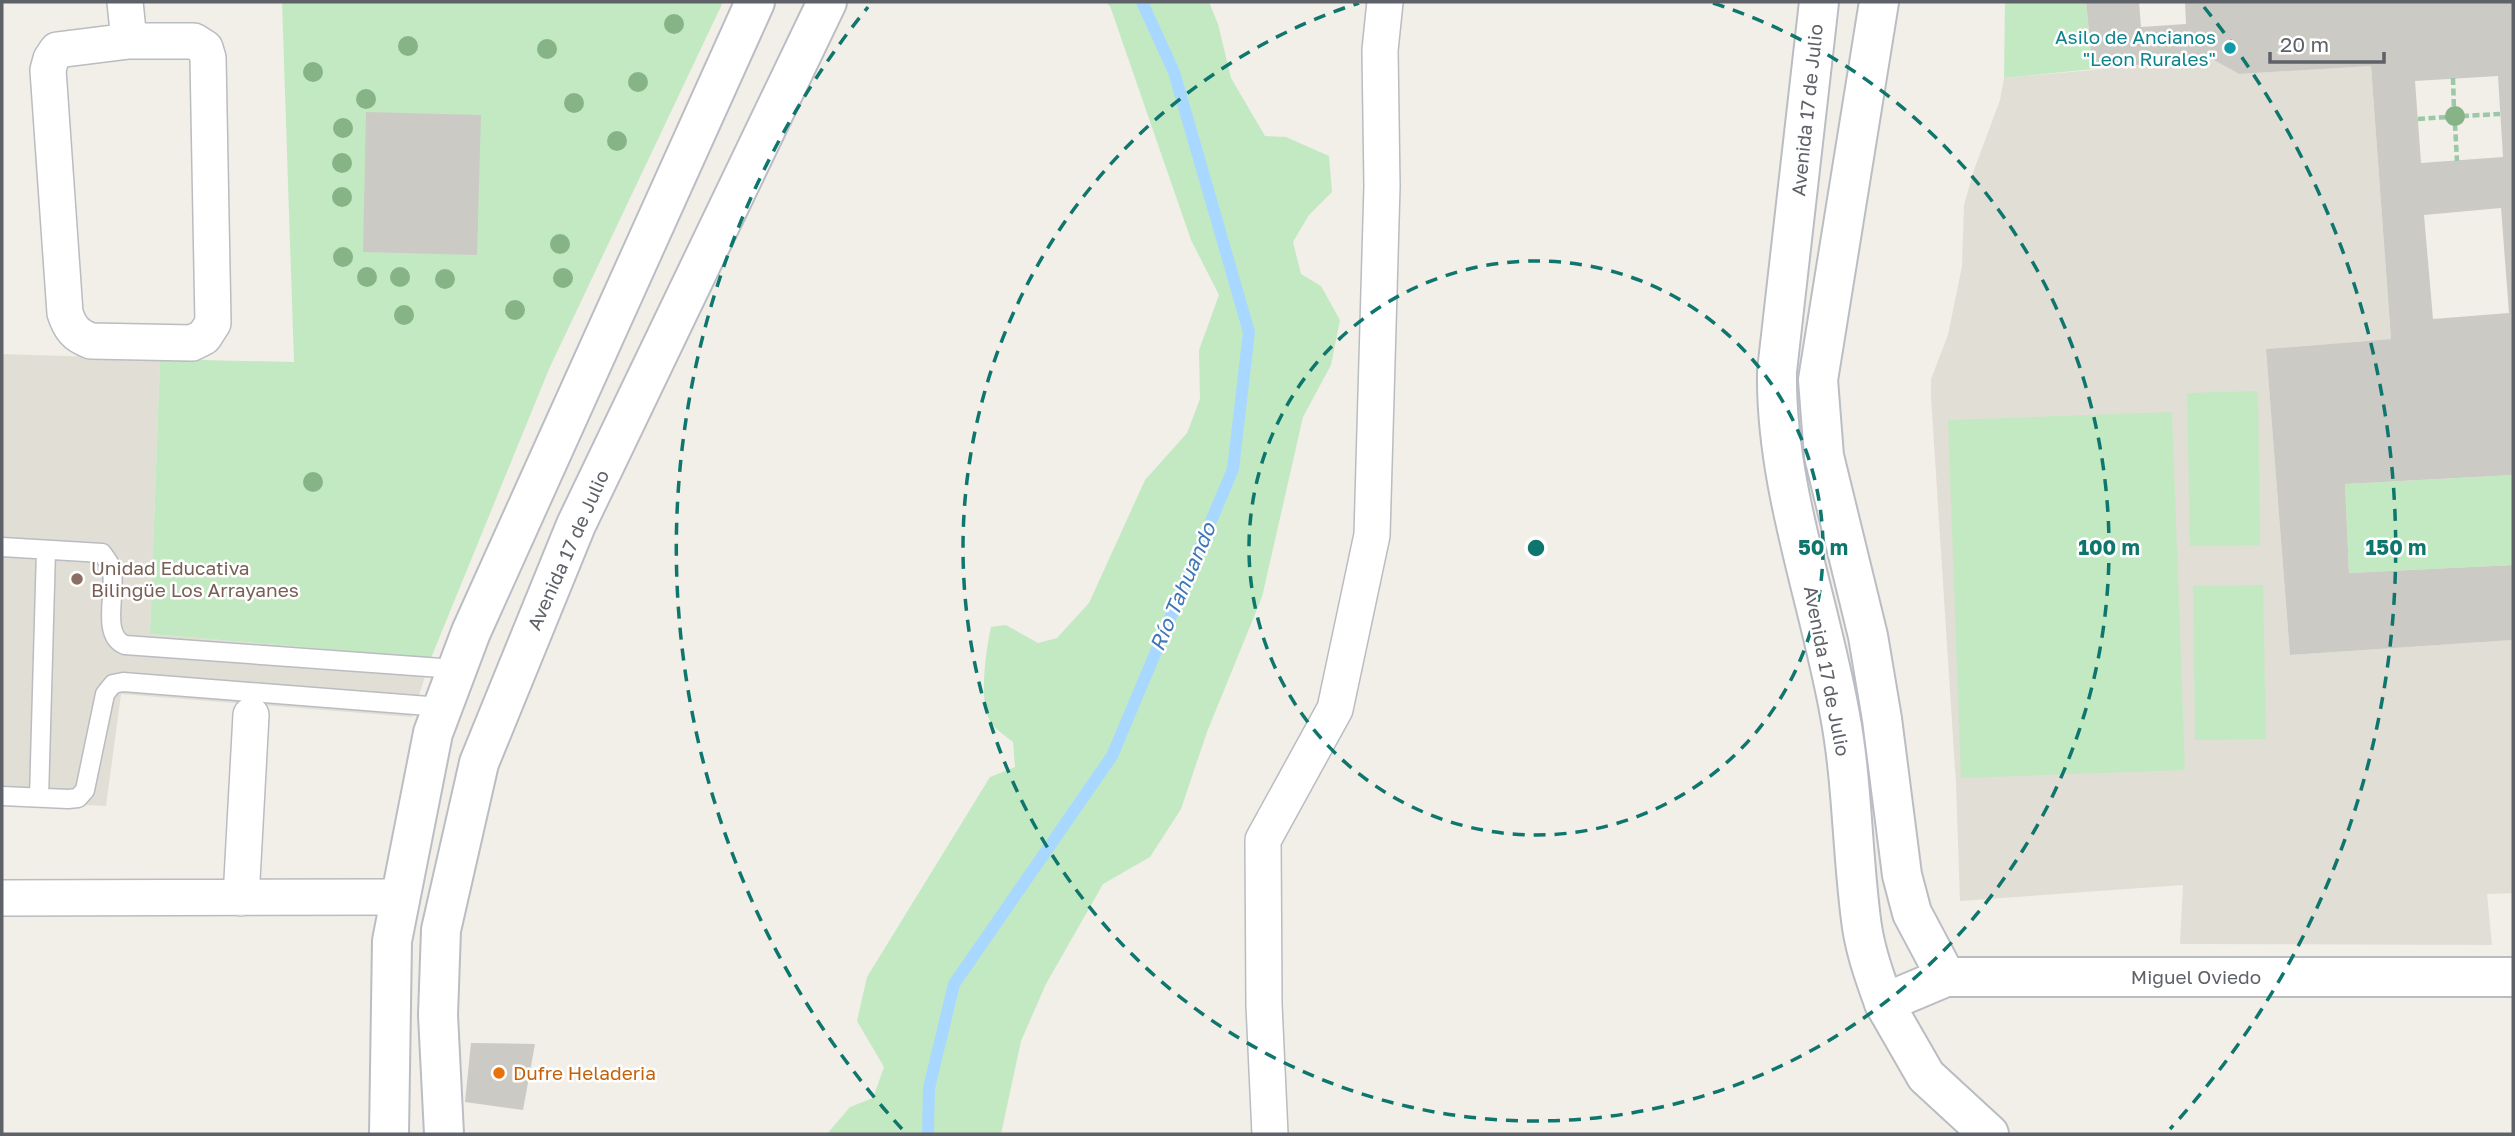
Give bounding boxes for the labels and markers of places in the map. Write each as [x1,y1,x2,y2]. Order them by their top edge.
place label: Asilo de Ancianos "Leon Rurales" [2055,25,2216,70]
marker: Asilo de Ancianos "Leon Rurales" [2222,40,2238,56]
centre of rings [1524,536,1548,560]
place label: Unidad Educativa Bilingüe Los Arrayanes [91,556,299,601]
marker: Unidad Educativa Bilingüe Los Arrayanes [69,571,85,587]
place label: Dufre Heladeria [513,1061,656,1084]
marker: Dufre Heladeria [491,1065,507,1081]

